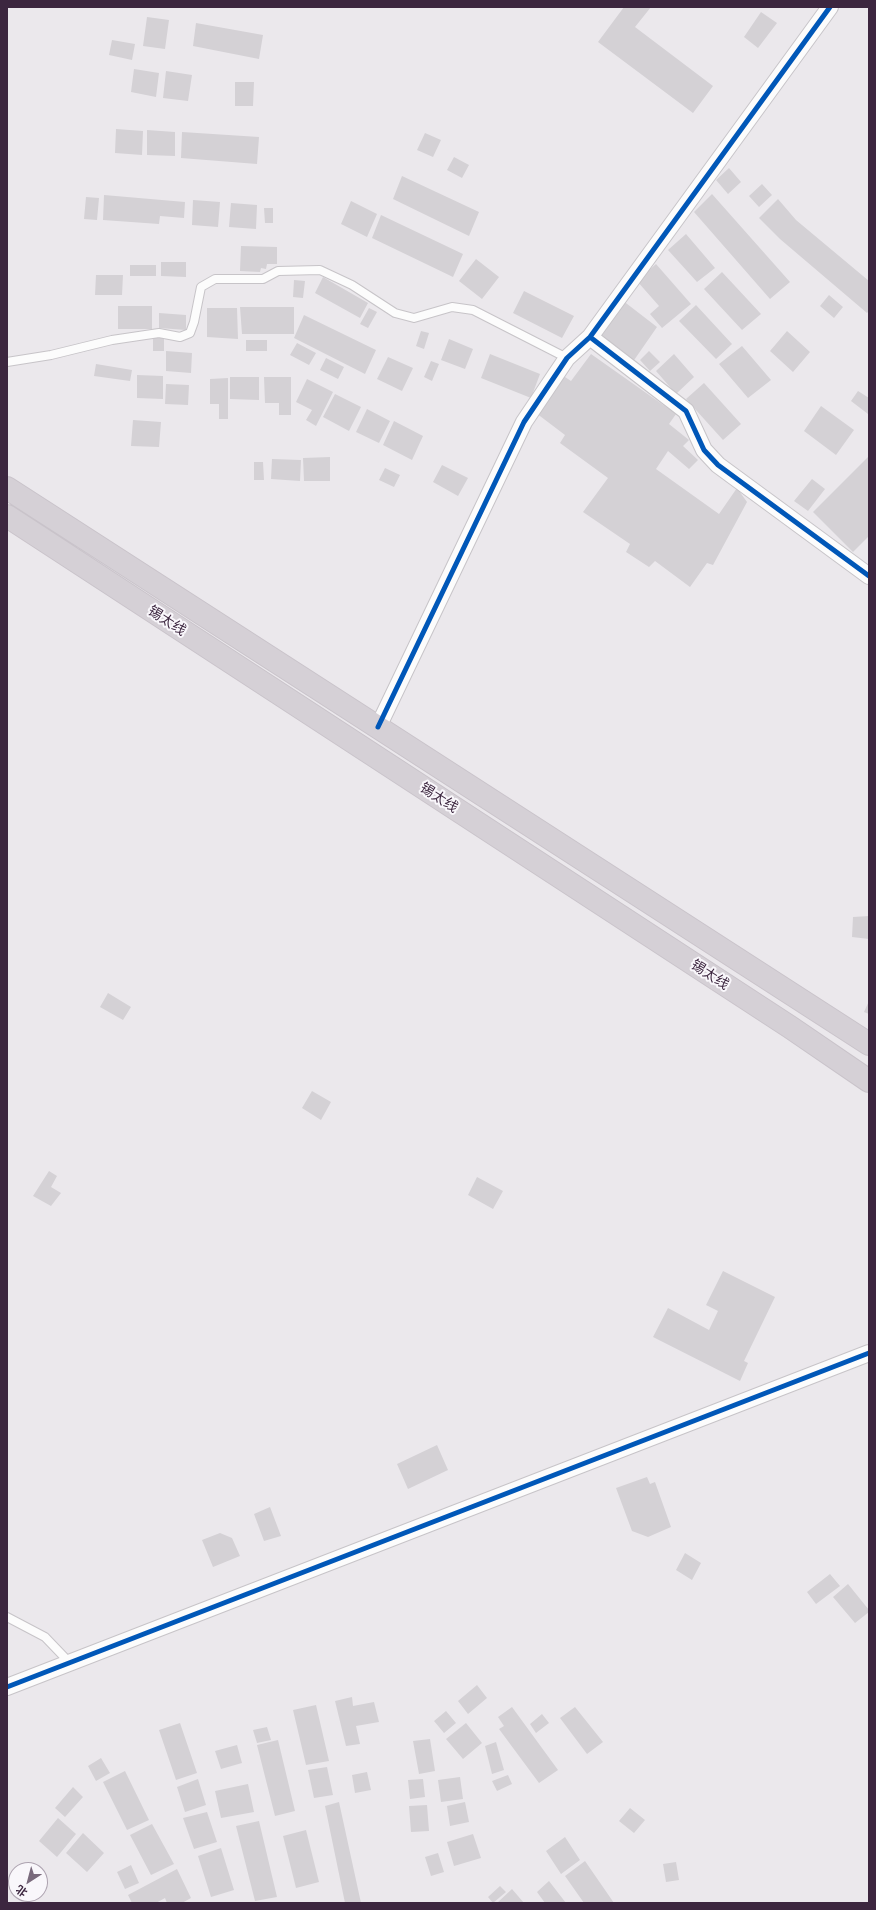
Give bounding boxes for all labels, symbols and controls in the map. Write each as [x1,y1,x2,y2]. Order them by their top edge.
street label: 锡太线 [145,603,189,639]
street label: 锡太线 [417,780,461,816]
street label: 锡太线 [688,957,732,993]
north arrow [8,1862,48,1902]
text: 北 [13,1882,30,1900]

